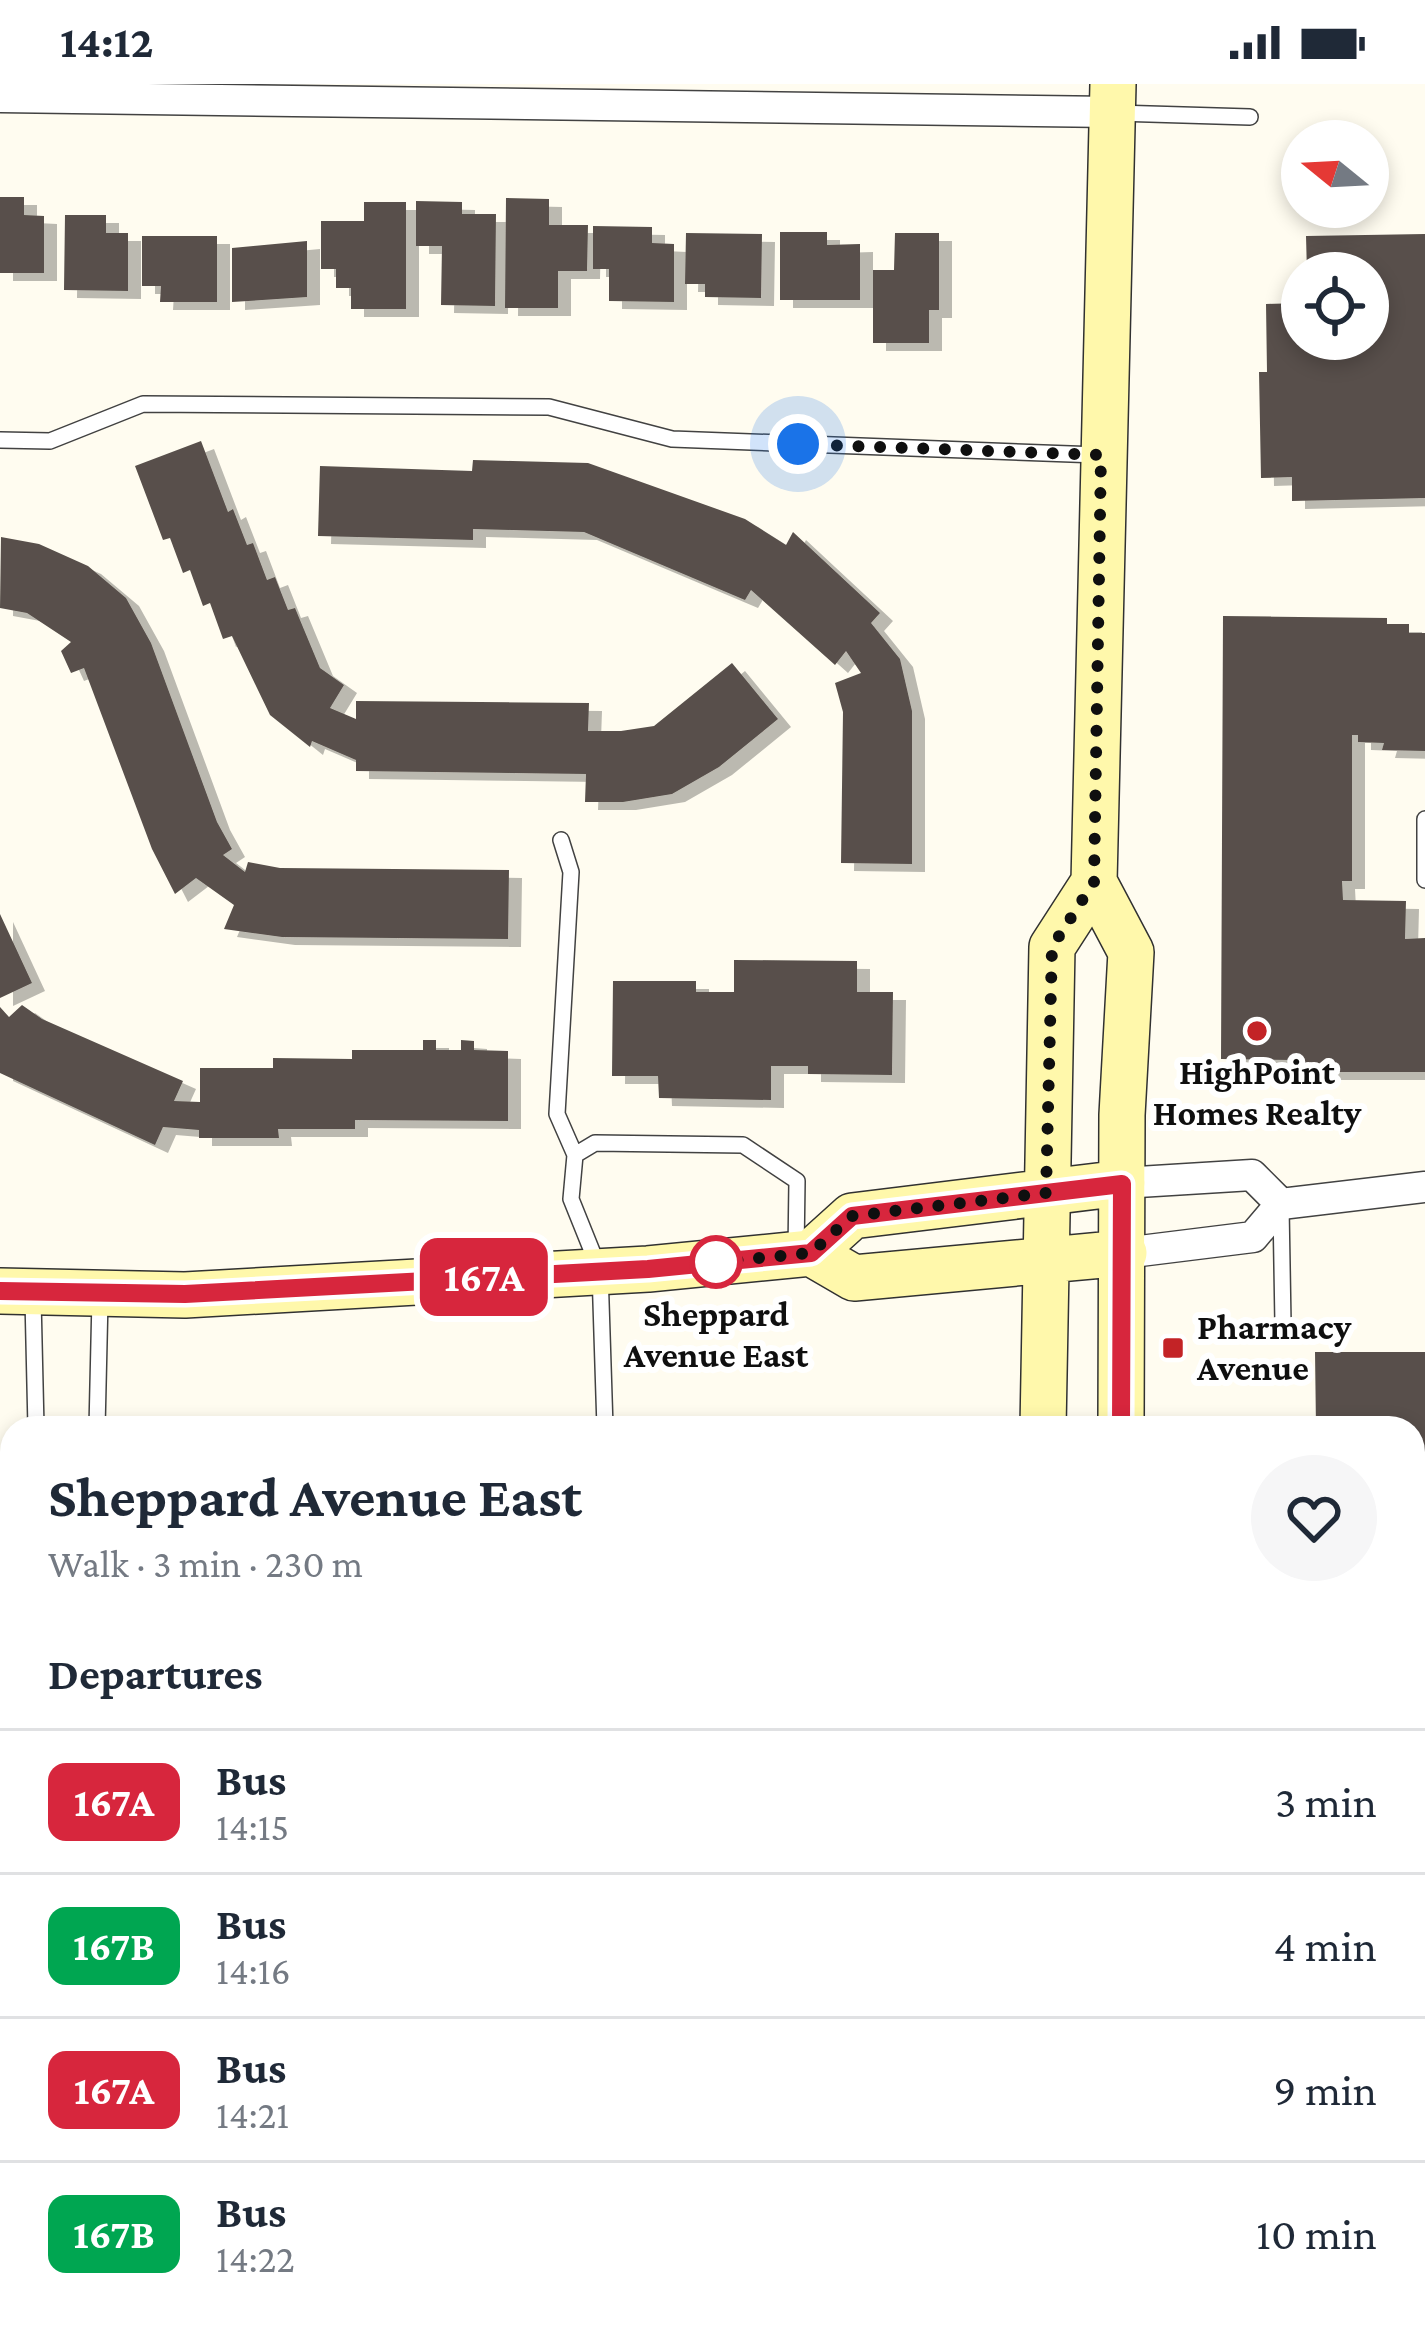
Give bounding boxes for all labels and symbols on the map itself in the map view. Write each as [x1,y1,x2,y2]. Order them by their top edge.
north arrow [1281,120,1389,228]
your location [768,414,828,474]
marker: HighPoint Homes Realty [1244,1018,1270,1044]
place label: HighPoint Homes Realty [1153,1052,1362,1133]
marker: Sheppard Avenue East [691,1237,741,1287]
line badge: 167A [400,1238,568,1316]
place label: Sheppard Avenue East [623,1294,809,1375]
place label: Pharmacy Avenue [1196,1307,1352,1388]
marker: Pharmacy Avenue [1160,1335,1186,1361]

